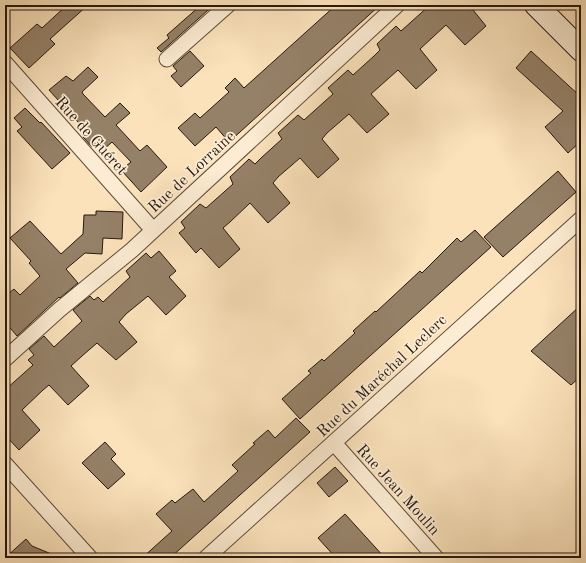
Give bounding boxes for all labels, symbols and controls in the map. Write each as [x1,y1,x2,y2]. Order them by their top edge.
street label: Rue de Guéret [51,94,130,179]
street label: Rue de Lorraine [146,128,239,217]
street label: Rue du Maréchal Leclerc [314,312,450,441]
street label: Rue Jean Moulin [353,442,443,539]

